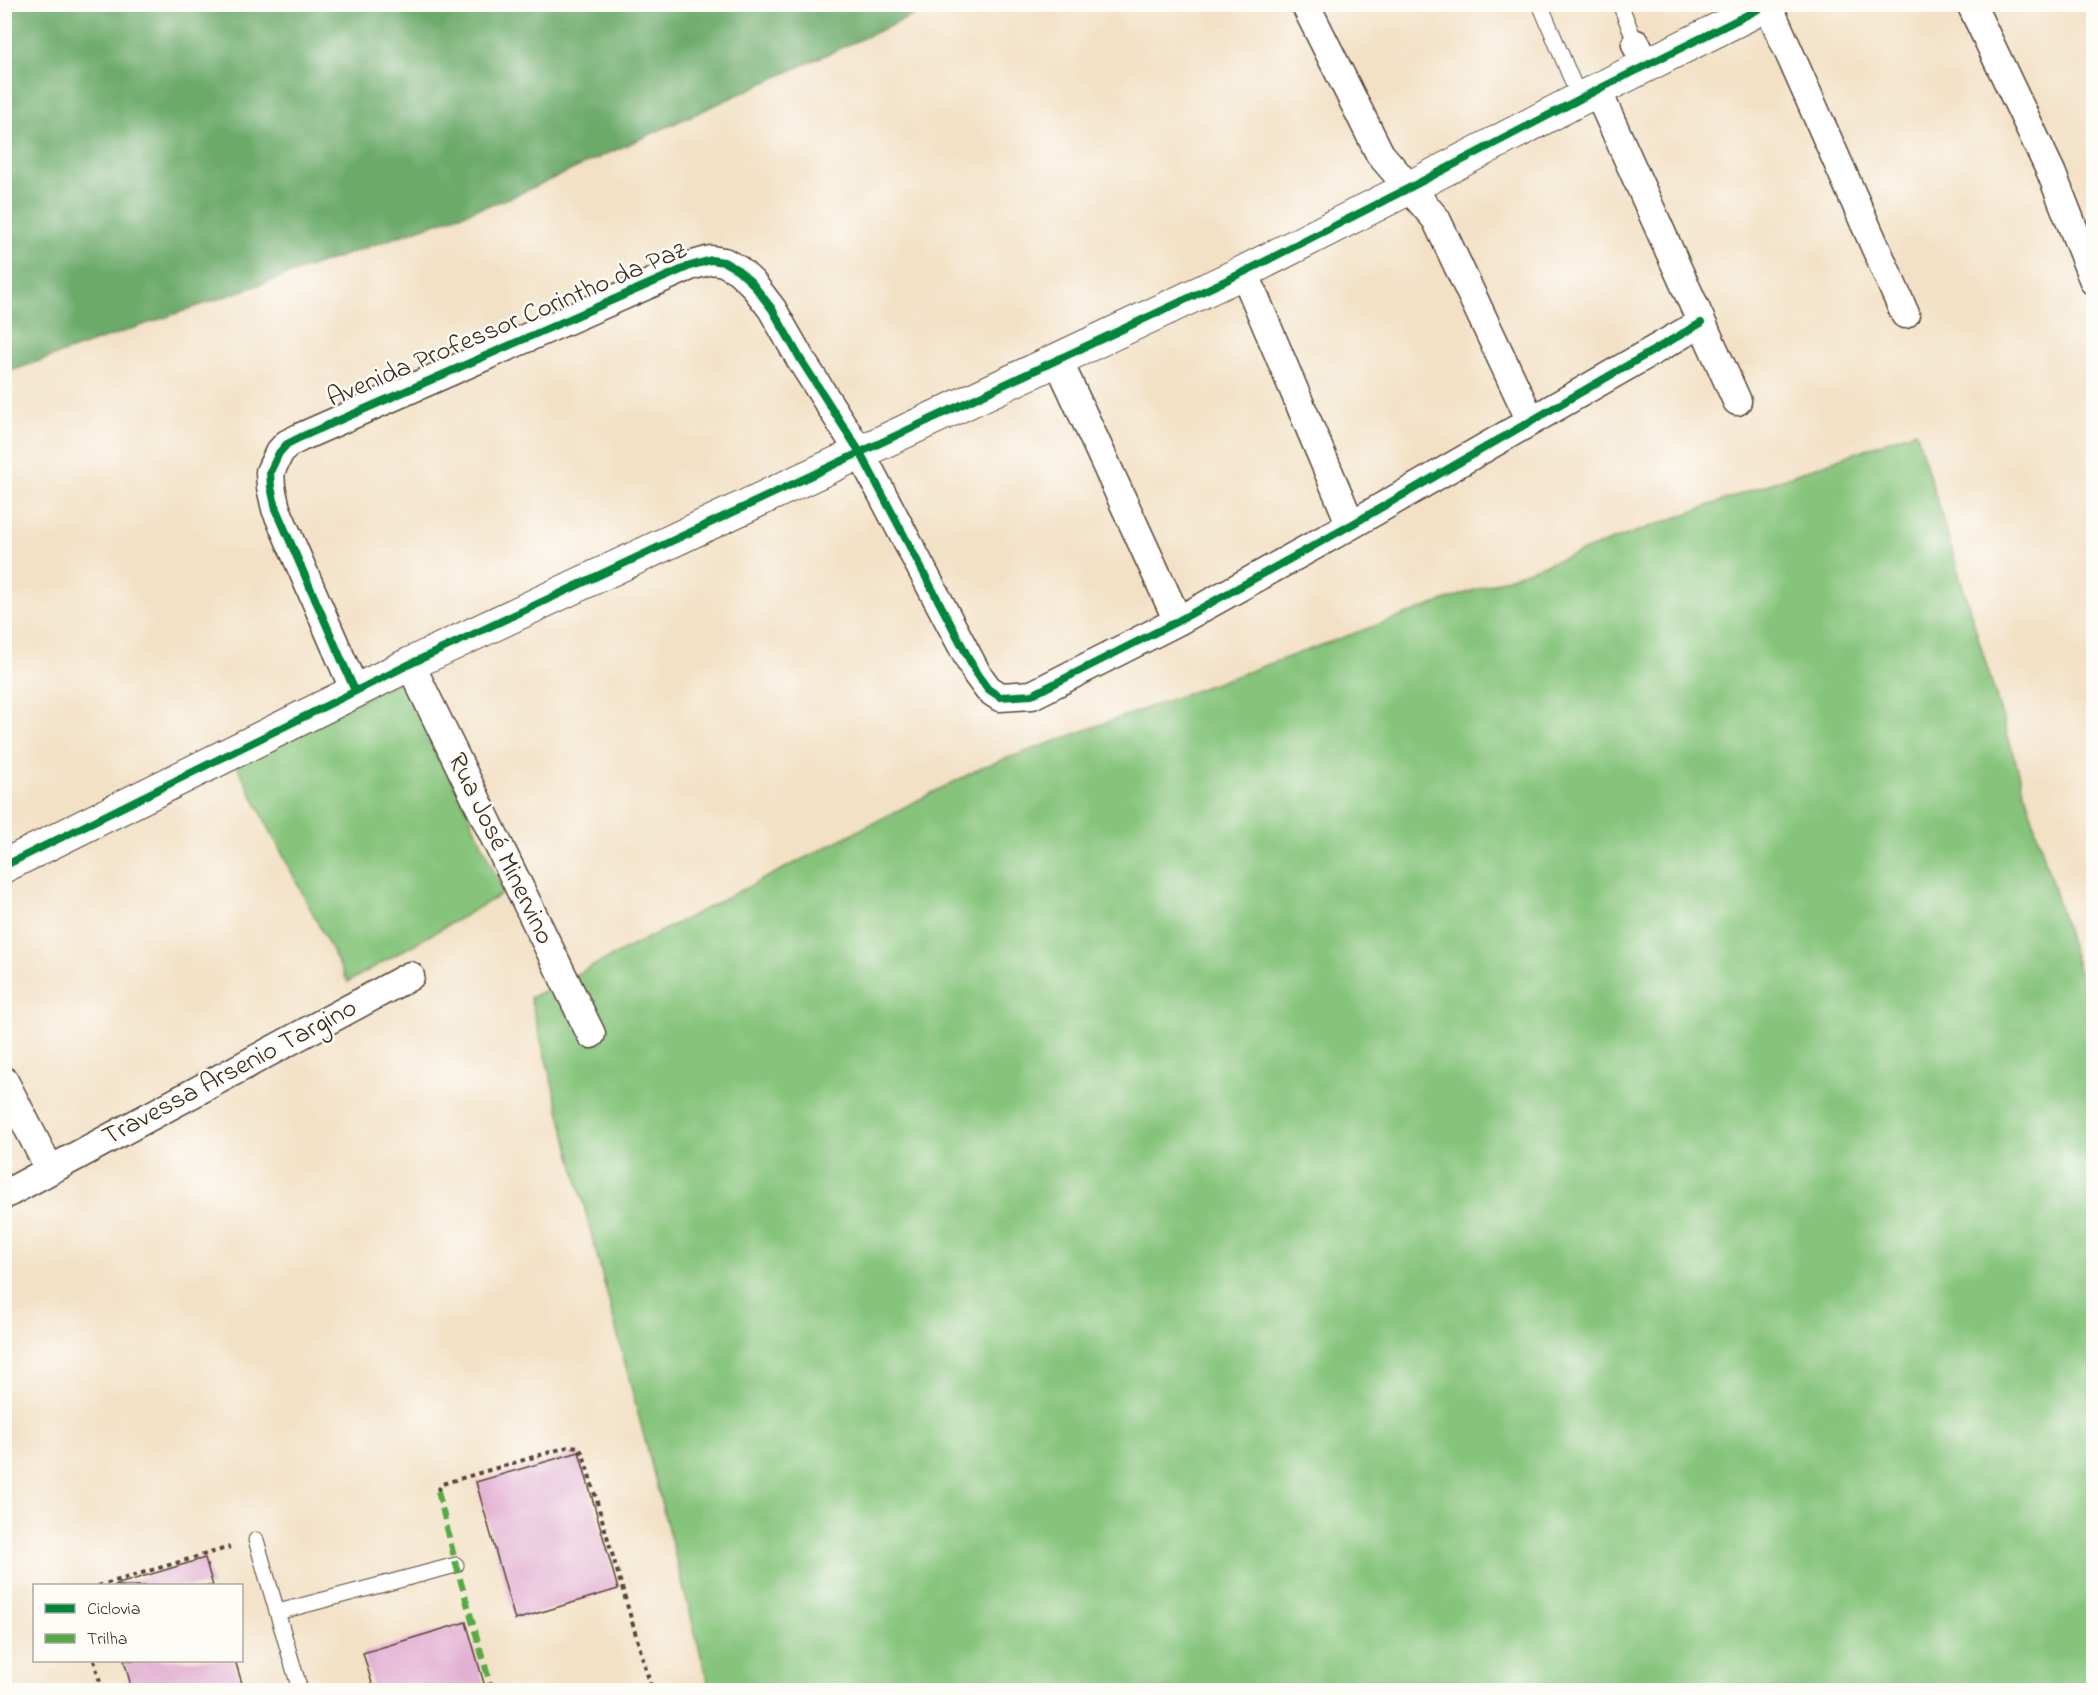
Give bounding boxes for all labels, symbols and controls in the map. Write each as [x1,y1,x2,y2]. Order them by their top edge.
street label: Avenida Professor Corintho da Paz [321,231,693,419]
street label: Rua José Minervino [437,746,563,952]
street label: Travessa Arsenio Targino [96,989,364,1157]
legend [33,1584,243,1662]
text: Ciclovia [87,1597,140,1623]
text: Trilha [87,1627,127,1653]

